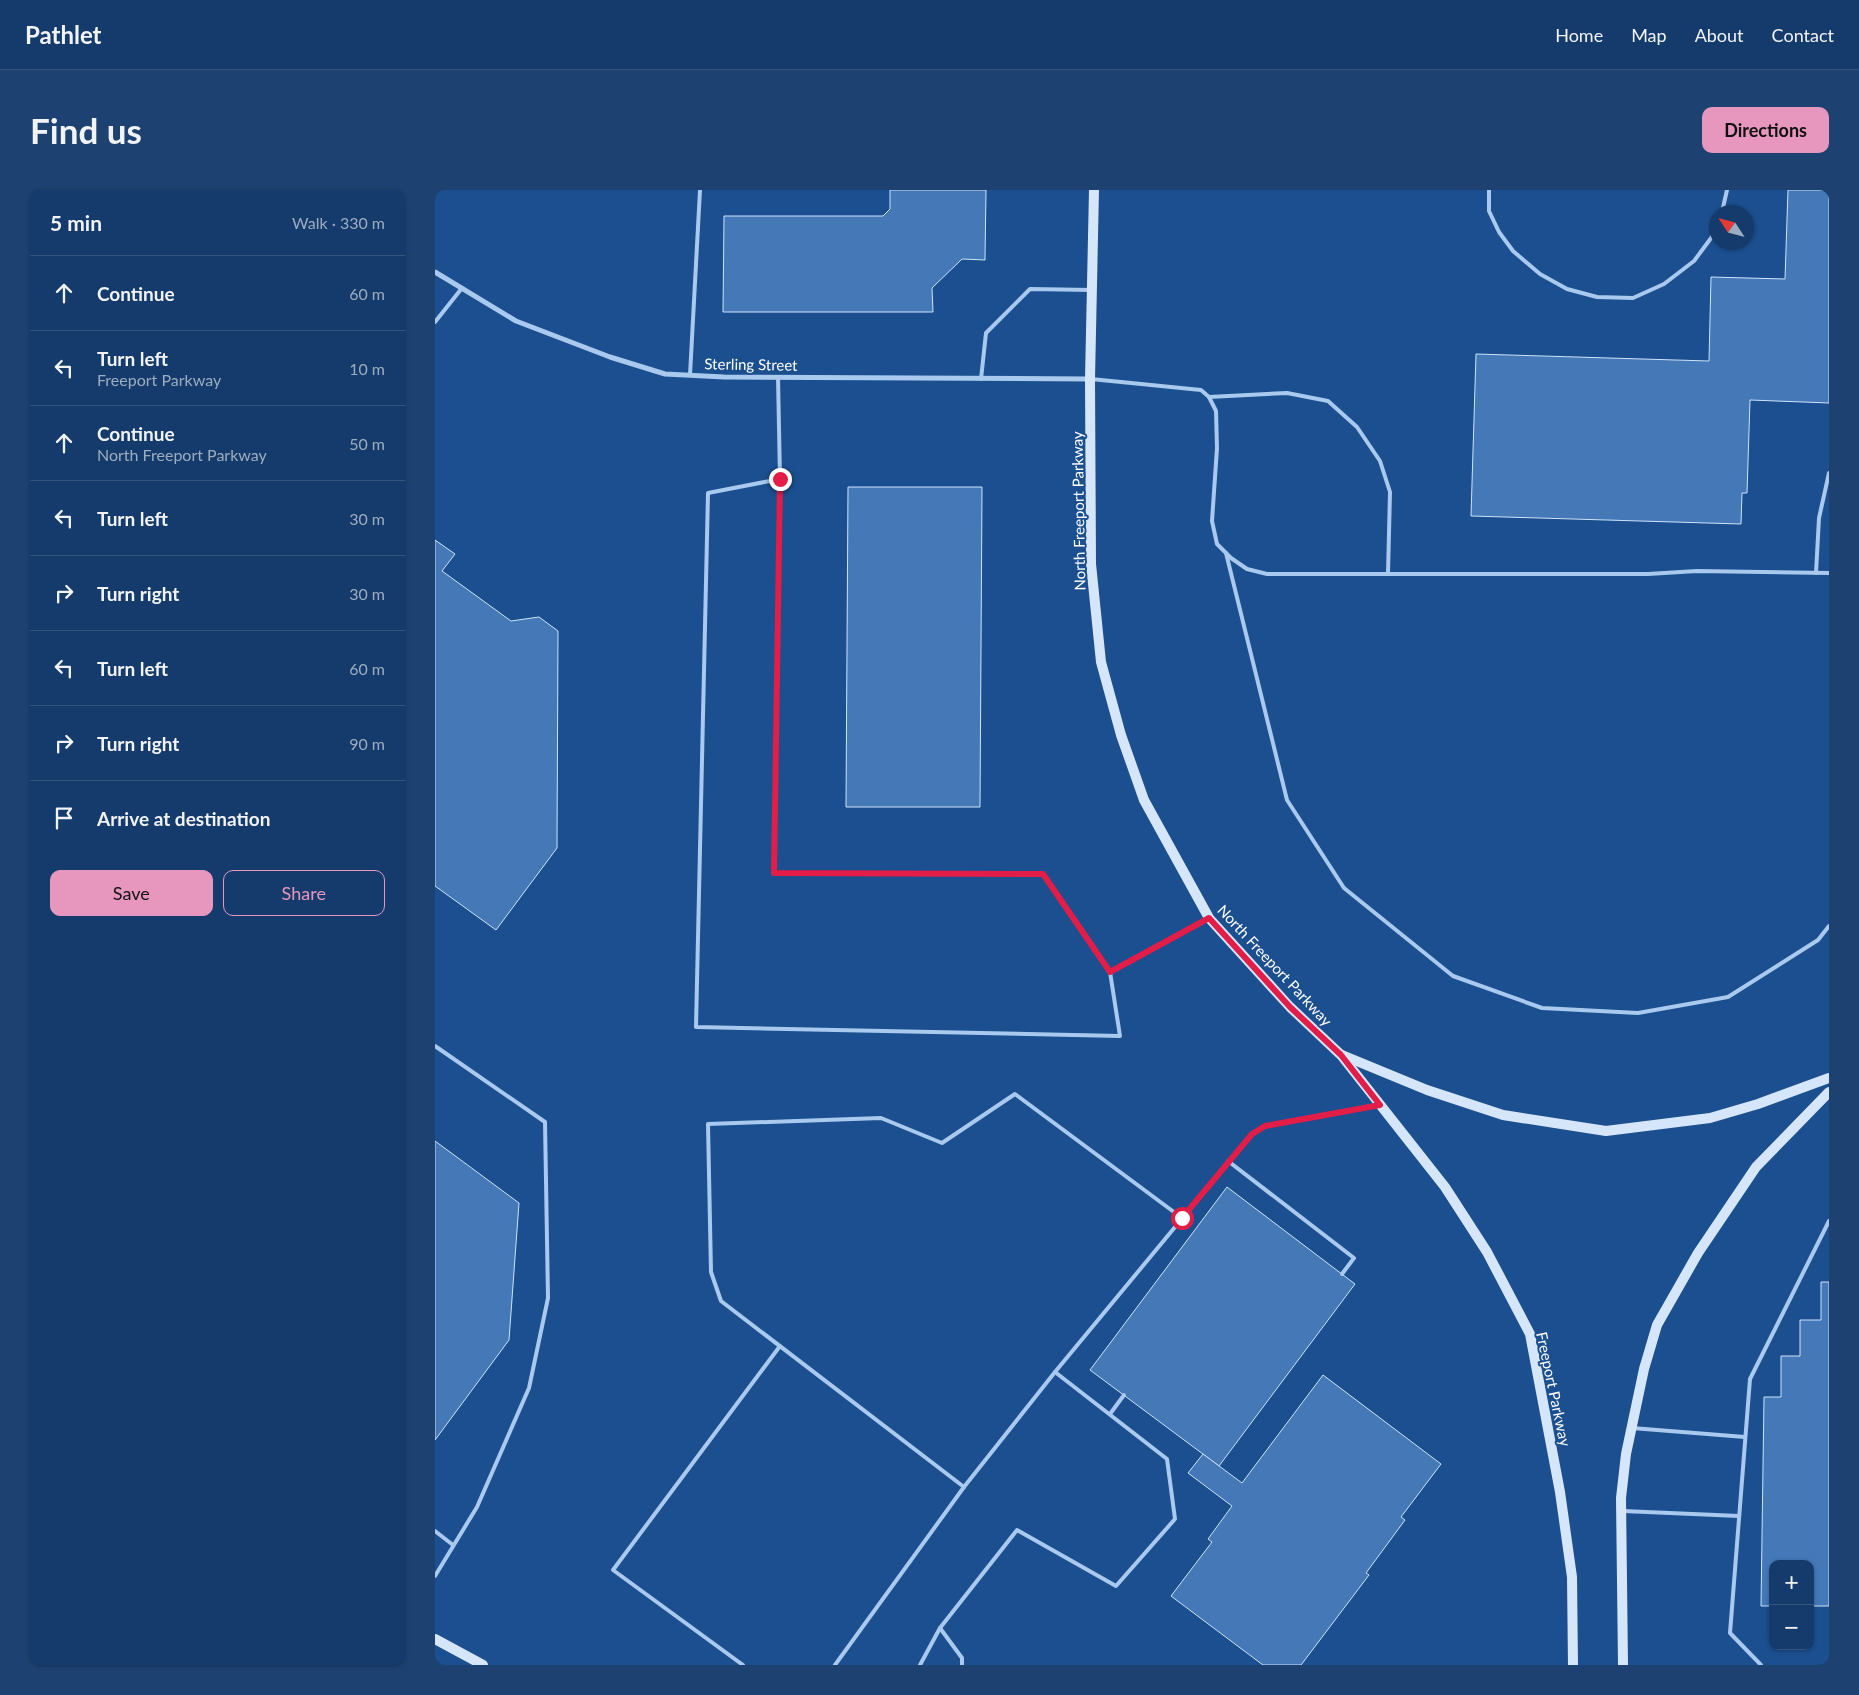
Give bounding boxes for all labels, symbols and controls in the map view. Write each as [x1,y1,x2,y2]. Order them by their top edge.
text: Pathlet [25,20,102,49]
text: Home [1555,24,1603,46]
text: Map [1631,24,1667,46]
text: About [1695,24,1744,46]
text: Contact [1772,24,1834,46]
button: Directions [1702,107,1829,153]
text: Find us [30,109,142,151]
north arrow [1709,205,1754,250]
text: 5 min [50,210,102,235]
text: Walk · 330 m [292,213,385,232]
icon: ahead [50,279,78,307]
text: Continue [97,282,175,305]
text: 60 m [349,284,385,303]
text: Turn left [97,347,168,370]
icon: left [50,354,78,382]
street label: Sterling Street [704,354,798,374]
text: 10 m [349,359,385,378]
text: Freeport Parkway [97,370,221,389]
text: Continue [97,422,175,445]
icon: ahead [50,429,78,457]
street label: North Freeport Parkway [1068,431,1088,591]
text: 50 m [349,434,385,453]
text: North Freeport Parkway [97,445,267,464]
route end [769,468,792,491]
icon: left [50,504,78,532]
text: Turn left [97,507,168,530]
text: 30 m [349,509,385,528]
icon: right [50,579,78,607]
text: Turn right [97,582,179,605]
text: 30 m [349,584,385,603]
icon: left [50,654,78,682]
text: Turn left [97,657,168,680]
text: 60 m [349,659,385,678]
icon: right [50,729,78,757]
text: Turn right [97,732,179,755]
text: 90 m [349,734,385,753]
icon: arrive [50,804,78,832]
text: Arrive at destination [97,807,270,830]
button: Save [50,870,213,916]
button: Share [223,870,385,916]
street label: North Freeport Parkway [1214,901,1336,1030]
route start [1171,1207,1194,1230]
street label: Freeport Parkway [1533,1330,1575,1448]
map controls [1769,1560,1814,1650]
button: + [1769,1560,1814,1605]
button: − [1769,1605,1814,1650]

